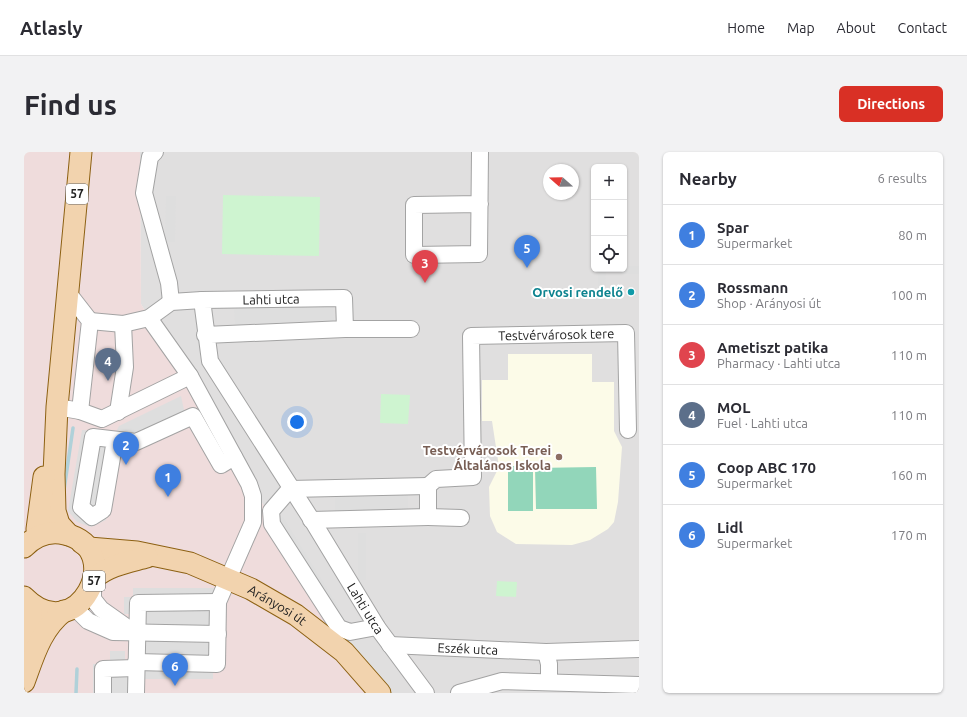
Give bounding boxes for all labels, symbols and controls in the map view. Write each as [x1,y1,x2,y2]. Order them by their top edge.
text: Atlasly [20,17,83,39]
text: Home [727,20,765,36]
text: Map [787,20,815,36]
text: About [837,20,876,36]
text: Contact [898,20,947,36]
button: Directions [839,86,943,122]
text: Find us [24,89,117,120]
north arrow [543,164,579,200]
map controls [591,164,627,272]
button: + [591,164,627,200]
text: Nearby [679,169,737,188]
text: 6 results [877,171,927,185]
road number: 57 [66,184,88,204]
button: − [591,200,627,236]
text: Spar [717,219,749,236]
text: 1 [688,228,696,242]
text: 80 m [898,228,927,242]
pin: 5 [514,235,540,268]
button: locate [591,236,627,272]
text: Supermarket [717,236,792,250]
pin: 3 [412,250,438,283]
text: Rossmann [717,279,788,296]
place label: Orvosi rendelő [532,285,623,299]
marker: Orvosi rendelő [626,287,636,297]
text: 2 [688,288,696,302]
text: 100 m [891,288,927,302]
street label: Lahti utca [242,292,300,306]
text: Shop · Arányosi út [717,296,821,310]
street label: Testvérvárosok tere [498,326,614,342]
text: Ametiszt patika [717,339,828,356]
pin: 4 [95,348,121,381]
text: 3 [688,348,696,362]
text: 110 m [891,348,927,362]
text: Pharmacy · Lahti utca [717,356,841,370]
text: MOL [717,399,750,416]
text: 4 [688,408,696,422]
text: 110 m [891,408,927,422]
your location [287,412,307,432]
text: Fuel · Lahti utca [717,416,808,430]
pin: 2 [113,432,139,465]
place label: Testvérvárosok Terei Általános Iskola [423,443,551,472]
marker: Testvérvárosok Terei Általános Iskola [554,452,564,462]
text: Coop ABC 170 [717,459,816,476]
pin: 1 [155,464,181,497]
text: 5 [688,468,696,482]
text: 160 m [891,468,927,482]
text: Supermarket [717,476,792,490]
text: Lidl [717,519,743,536]
text: 6 [688,528,696,542]
text: 170 m [891,528,927,542]
text: Supermarket [717,536,792,550]
road number: 57 [83,571,105,591]
street label: Lahti utca [345,580,387,637]
street label: Arányosi út [246,582,309,628]
street label: Eszék utca [437,640,499,657]
pin: 6 [162,653,188,686]

